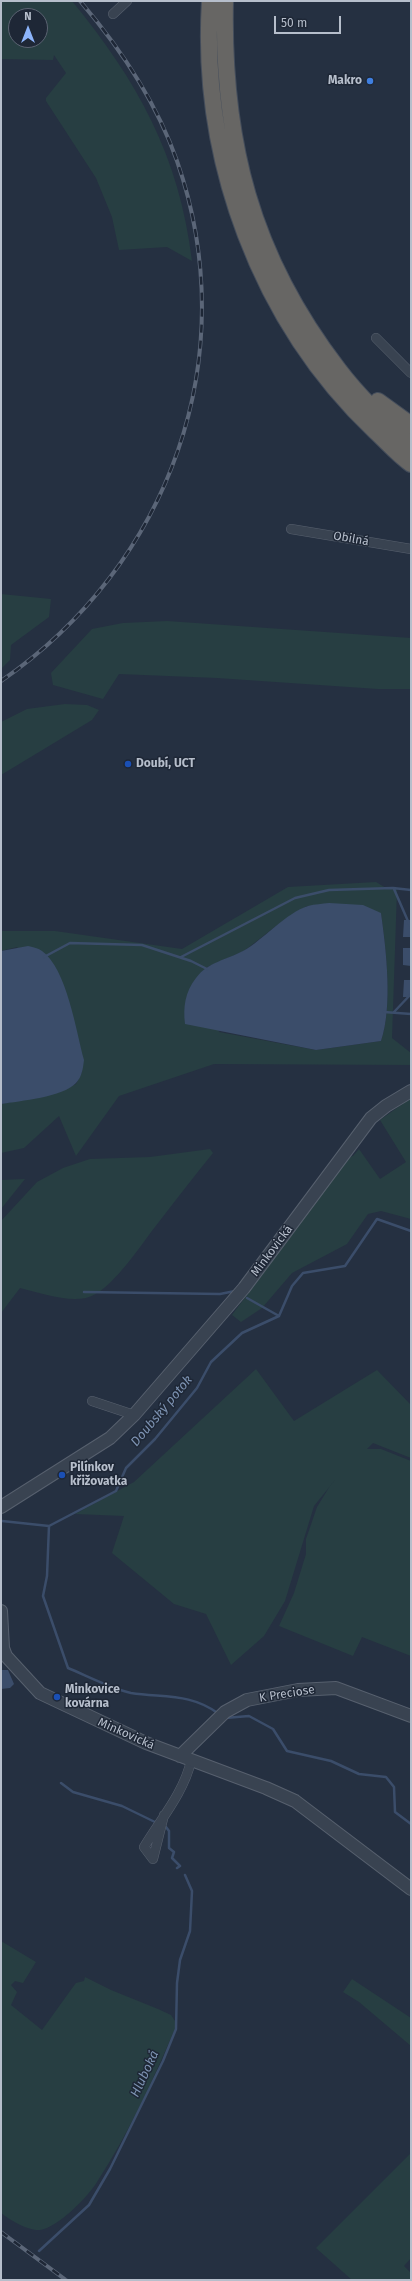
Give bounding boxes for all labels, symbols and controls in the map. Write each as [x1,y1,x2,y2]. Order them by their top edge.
north arrow [8,8,48,48]
scale bar [276,8,343,34]
text: N [24,10,32,23]
text: 50 m [281,16,307,30]
place label: Makro [328,74,362,88]
marker: Makro [365,76,375,86]
street label: Obilná [332,529,370,549]
place label: Doubí, UCT [136,757,195,771]
marker: Doubí, UCT [123,759,133,769]
street label: Minkovická [248,1223,296,1279]
water label: Doubský potok [128,1372,196,1450]
place label: Pilínkov křižovatka [70,1461,127,1489]
marker: Pilínkov křižovatka [57,1470,67,1480]
place label: Minkovice kovárna [65,1683,120,1711]
street label: K Preciose [258,1683,316,1705]
marker: Minkovice kovárna [52,1692,62,1702]
street label: Minkovická [96,1715,156,1753]
water label: Hluboká [127,2048,163,2100]

